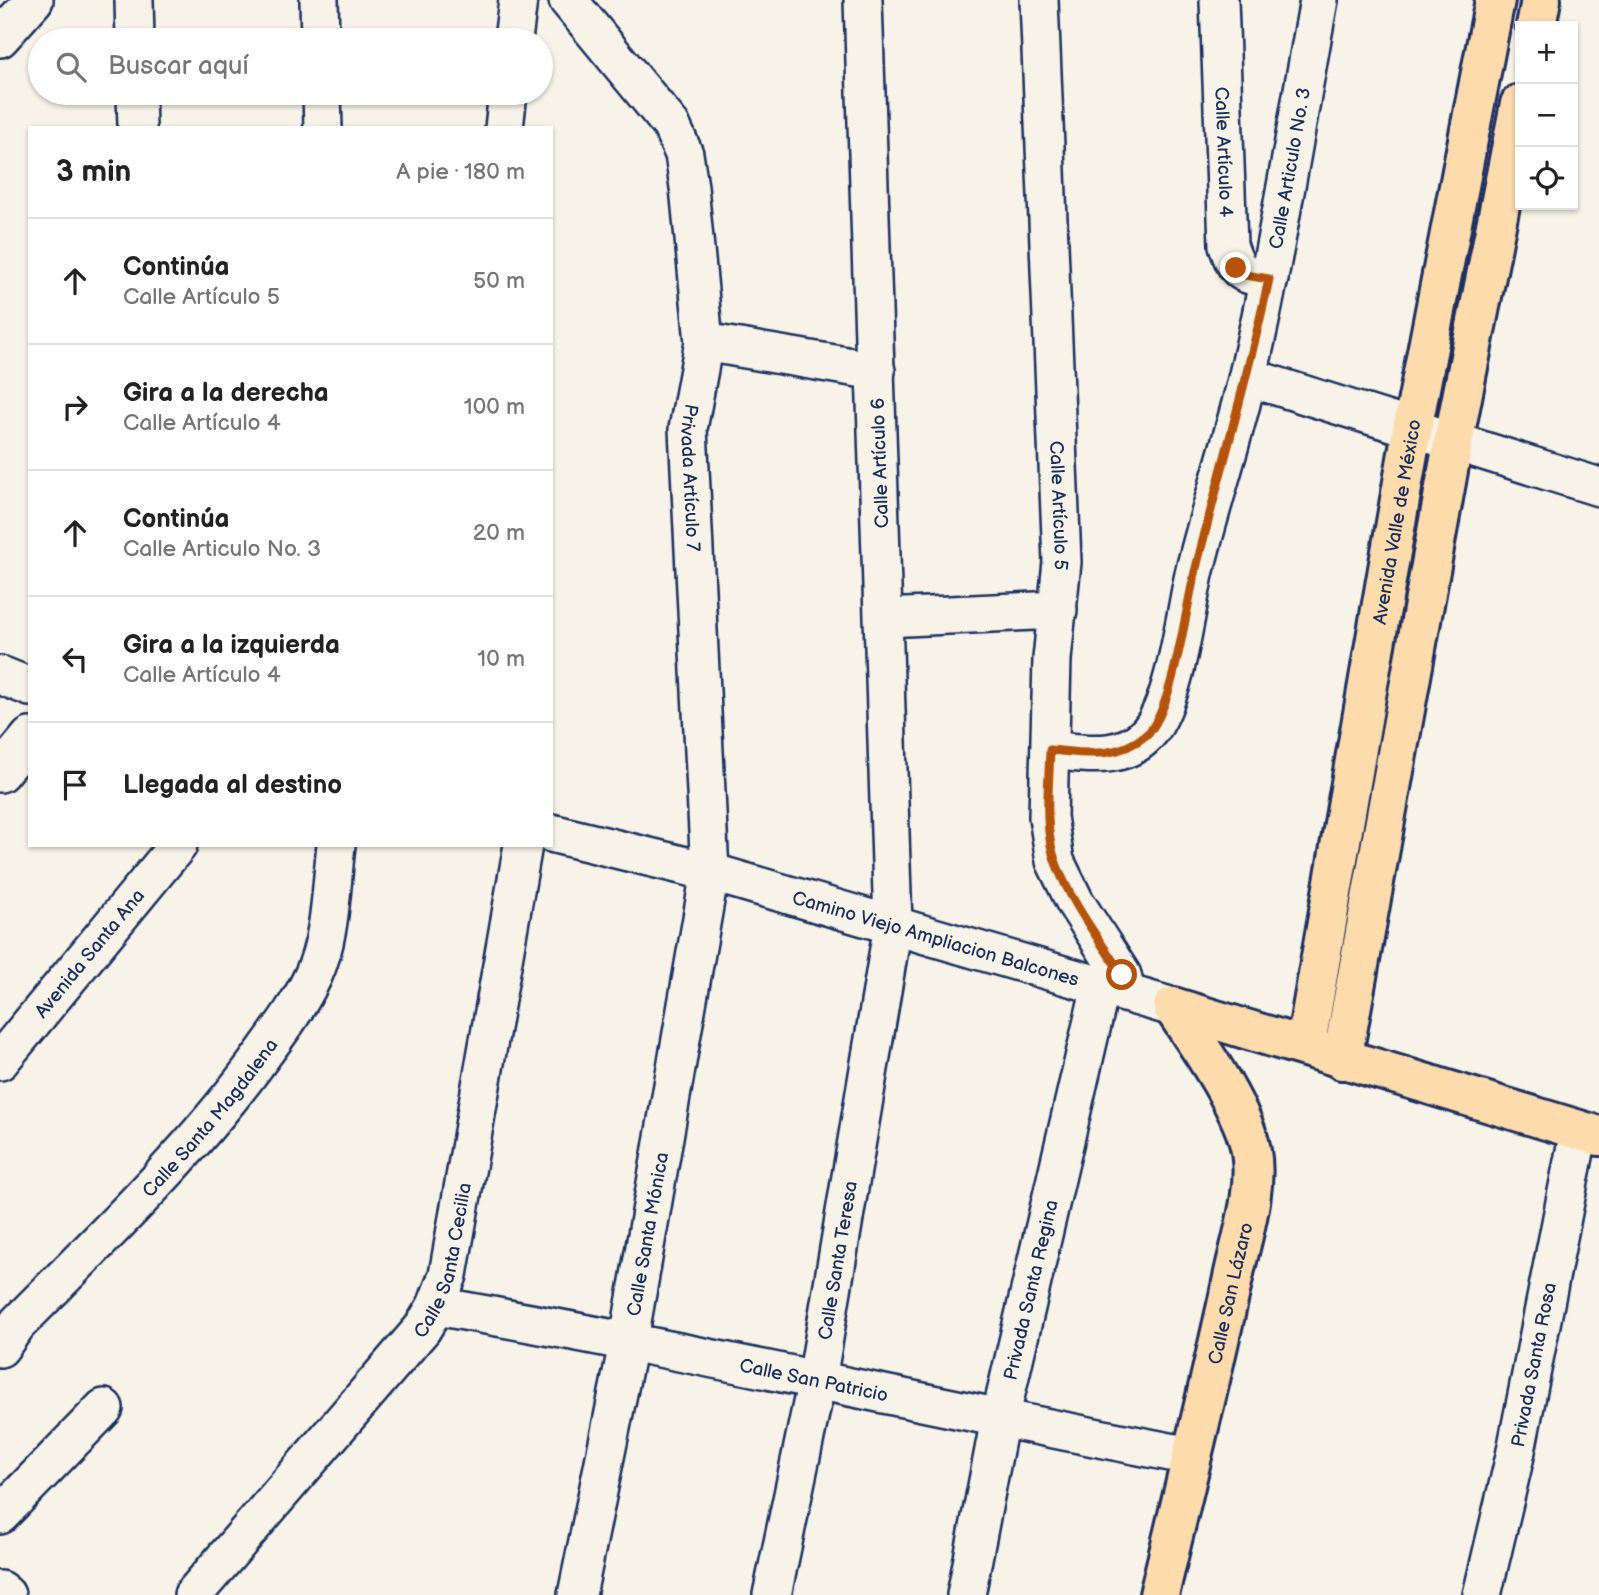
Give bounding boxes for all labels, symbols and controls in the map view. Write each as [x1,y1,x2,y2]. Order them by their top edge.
map controls [1515,21,1578,210]
button: + [1515,21,1578,84]
search box [28,28,553,105]
icon: search [52,48,90,86]
text: Buscar aquí [108,51,249,82]
button: − [1515,84,1578,147]
street label: Calle Artículo 4 [1209,86,1237,218]
street label: Calle Articulo No. 3 [1265,86,1316,251]
button: locate [1515,147,1578,210]
text: 3 min [56,154,131,190]
text: A pie · 180 m [396,158,525,186]
text: Continúa [123,252,230,283]
route end [1220,252,1251,283]
icon: ahead [56,262,94,300]
text: 50 m [473,267,525,295]
text: Calle Artículo 5 [123,283,280,311]
text: Gira a la derecha [123,378,329,409]
icon: right [56,388,94,426]
text: 100 m [464,393,525,421]
street label: Calle Artículo 6 [867,397,894,528]
street label: Privada Artículo 7 [675,402,704,553]
text: Calle Artículo 4 [123,409,281,437]
street label: Avenida Valle de México [1369,418,1427,626]
street label: Calle Artículo 5 [1044,440,1072,571]
text: Continúa [123,504,230,535]
icon: ahead [56,514,94,552]
text: 20 m [473,519,525,547]
text: Calle Articulo No. 3 [123,535,321,563]
text: Gira a la izquierda [123,630,340,661]
icon: left [56,640,94,678]
text: 10 m [477,645,525,673]
text: Calle Artículo 4 [123,661,281,689]
icon: arrive [56,766,94,804]
text: Llegada al destino [123,770,342,801]
street label: Avenida Santa Ana [30,885,150,1023]
street label: Camino Viejo Ampliacion Balcones [789,887,1082,992]
route start [1106,959,1137,990]
street label: Calle Santa Magdalena [138,1035,283,1203]
street label: Calle Santa Mónica [623,1151,674,1318]
street label: Calle Santa Teresa [814,1179,863,1342]
street label: Calle Santa Cecilia [409,1181,477,1343]
street label: Privada Santa Regina [999,1198,1064,1383]
street label: Calle San Lázaro [1204,1220,1259,1367]
street label: Privada Santa Rosa [1507,1281,1562,1449]
street label: Calle San Patricio [737,1354,890,1408]

